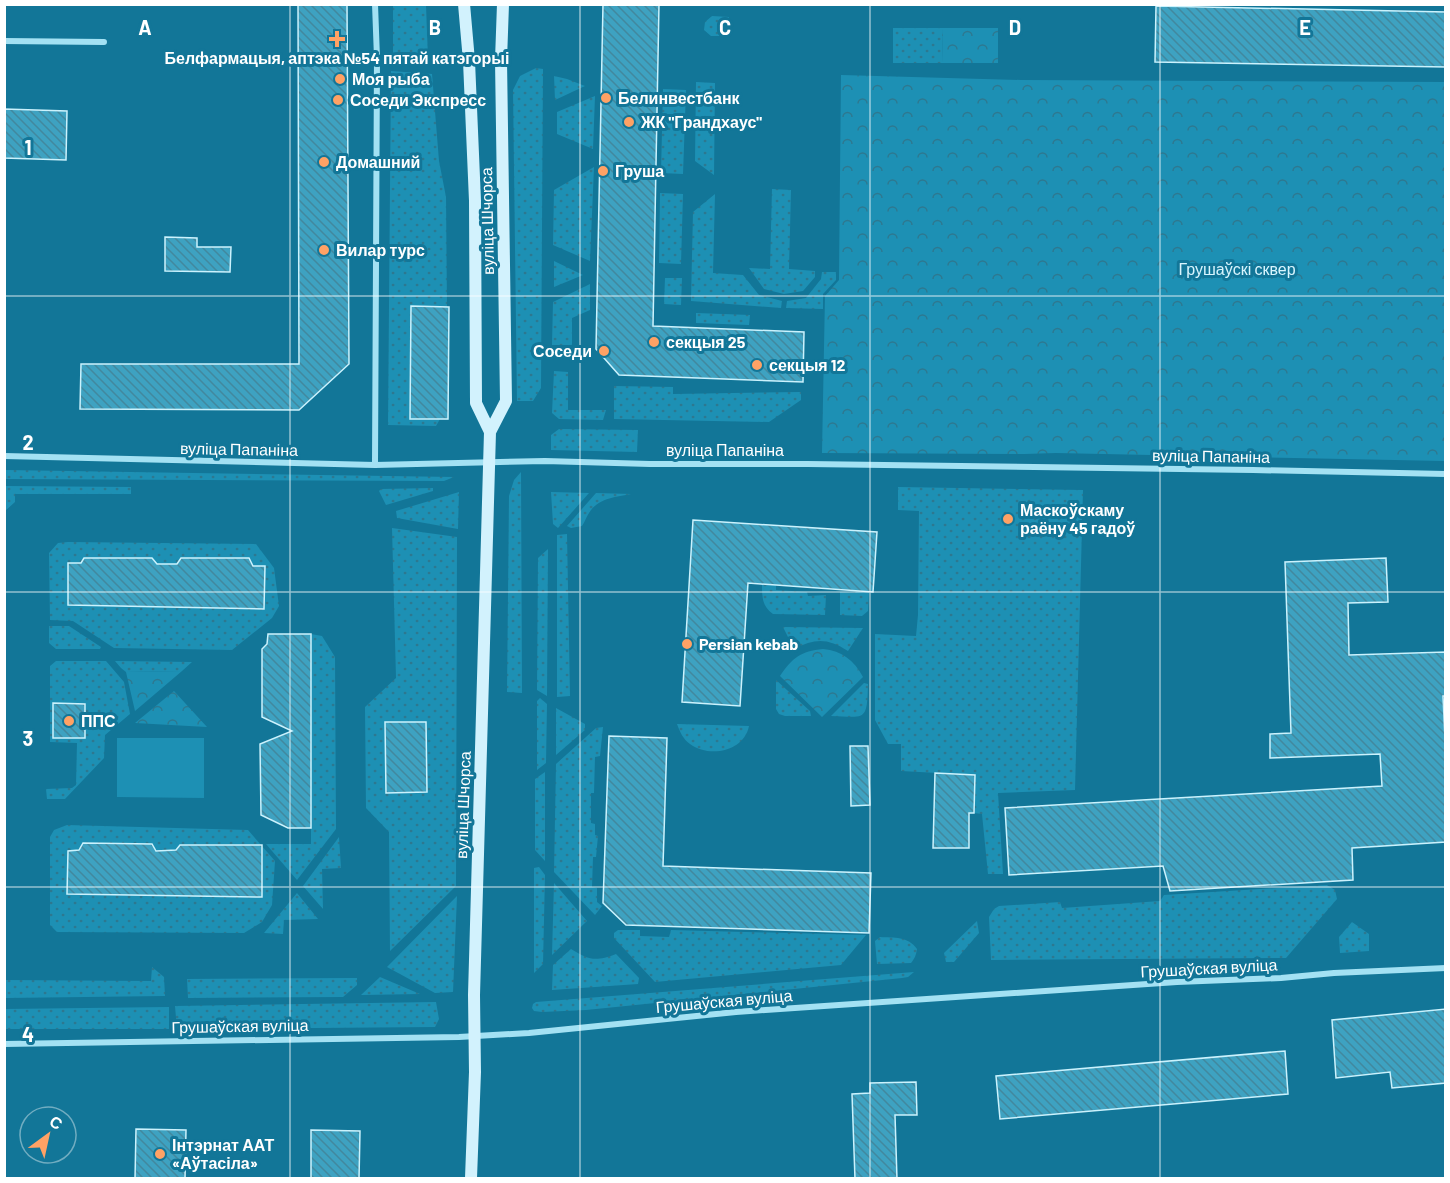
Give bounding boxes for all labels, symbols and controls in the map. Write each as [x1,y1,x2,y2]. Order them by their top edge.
text: A [138,15,152,39]
text: B [429,15,441,39]
text: C [719,15,731,39]
text: D [1009,15,1021,39]
text: E [1299,15,1311,39]
marker: Белфармацыя, аптэка №54 пятай катэгорыі [330,32,344,46]
place label: Белфармацыя, аптэка №54 пятай катэгорыі [165,48,509,67]
place label: Моя рыба [352,69,430,88]
marker: Моя рыба [333,72,347,86]
place label: Белинвестбанк [618,88,741,107]
place label: Соседи Экспресс [350,90,486,109]
marker: Белинвестбанк [599,91,613,105]
marker: Соседи Экспресс [331,93,345,107]
place label: ЖК "Грандхаус" [640,112,762,131]
marker: ЖК "Грандхаус" [622,115,636,129]
text: 1 [24,135,32,159]
place label: Домашний [336,152,420,171]
marker: Домашний [317,155,331,169]
place label: Груша [615,161,664,180]
marker: Груша [596,164,610,178]
street label: вуліца Шчорса [476,167,497,275]
place label: Вилар турс [336,240,425,259]
marker: Вилар турс [317,243,331,257]
park label: Грушаўскі сквер [1178,259,1296,278]
place label: секцыя 25 [666,332,746,351]
marker: секцыя 25 [647,335,661,349]
place label: Соседи [533,341,592,360]
marker: Соседи [597,344,611,358]
place label: секцыя 12 [769,355,846,374]
marker: секцыя 12 [750,358,764,372]
text: 2 [22,430,34,454]
street label: вуліца Папаніна [180,438,298,459]
street label: вуліца Папаніна [666,440,784,459]
street label: вуліца Папаніна [1152,445,1270,466]
place label: Маскоўскаму раёну 45 гадоў [1020,500,1135,537]
marker: Маскоўскаму раёну 45 гадоў [1001,512,1015,526]
place label: Persian kebab [699,634,798,653]
marker: Persian kebab [680,637,694,651]
place label: ППС [81,711,116,730]
marker: ППС [62,714,76,728]
text: 3 [23,726,33,750]
street label: вуліца Шчорса [451,751,474,859]
street label: Грушаўская вуліца [1140,954,1278,981]
street label: Грушаўская вуліца [655,985,793,1016]
street label: Грушаўская вуліца [171,1015,309,1036]
text: 4 [22,1022,34,1046]
north arrow [18,1105,78,1165]
text: С [46,1111,67,1133]
place label: Інтэрнат ААТ «Аўтасіла» [172,1135,274,1172]
marker: Інтэрнат ААТ «Аўтасіла» [153,1147,167,1161]

